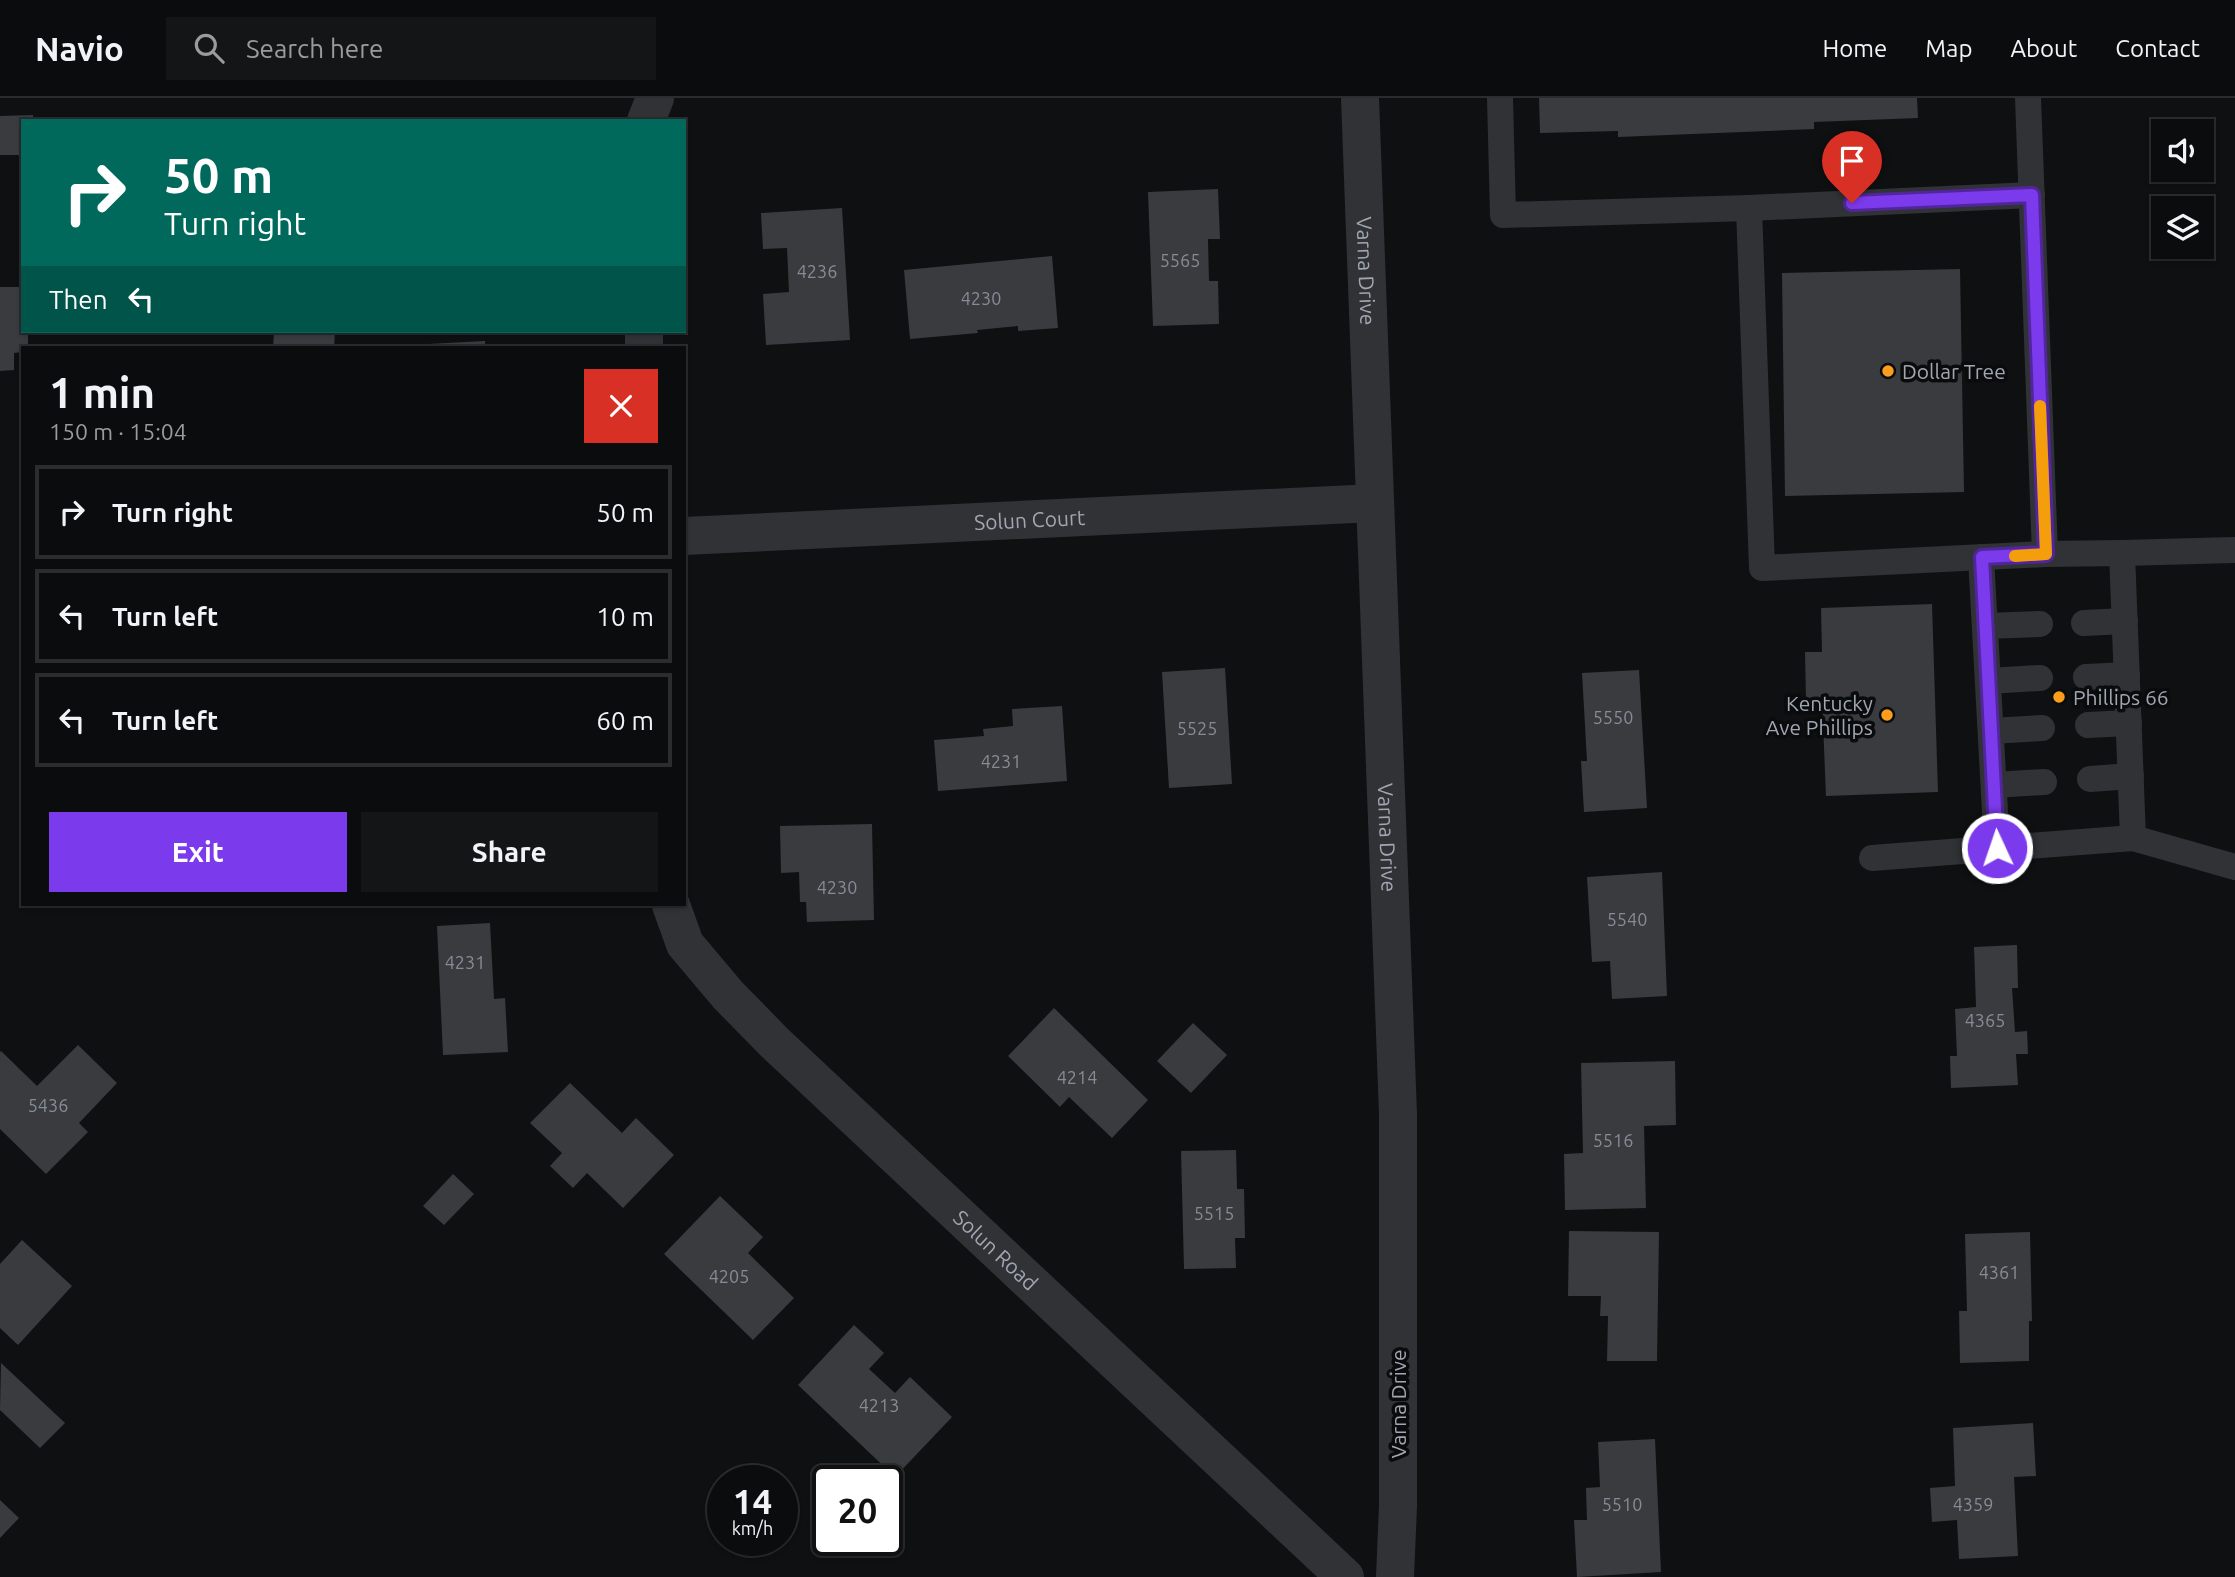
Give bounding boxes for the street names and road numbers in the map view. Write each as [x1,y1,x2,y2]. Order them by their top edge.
street label: Varna Drive [1352,216,1380,326]
street label: Solun Court [974,505,1086,534]
street label: Varna Drive [1374,783,1402,892]
street label: Solun Road [949,1205,1043,1295]
street label: Varna Drive [1386,1350,1410,1458]

